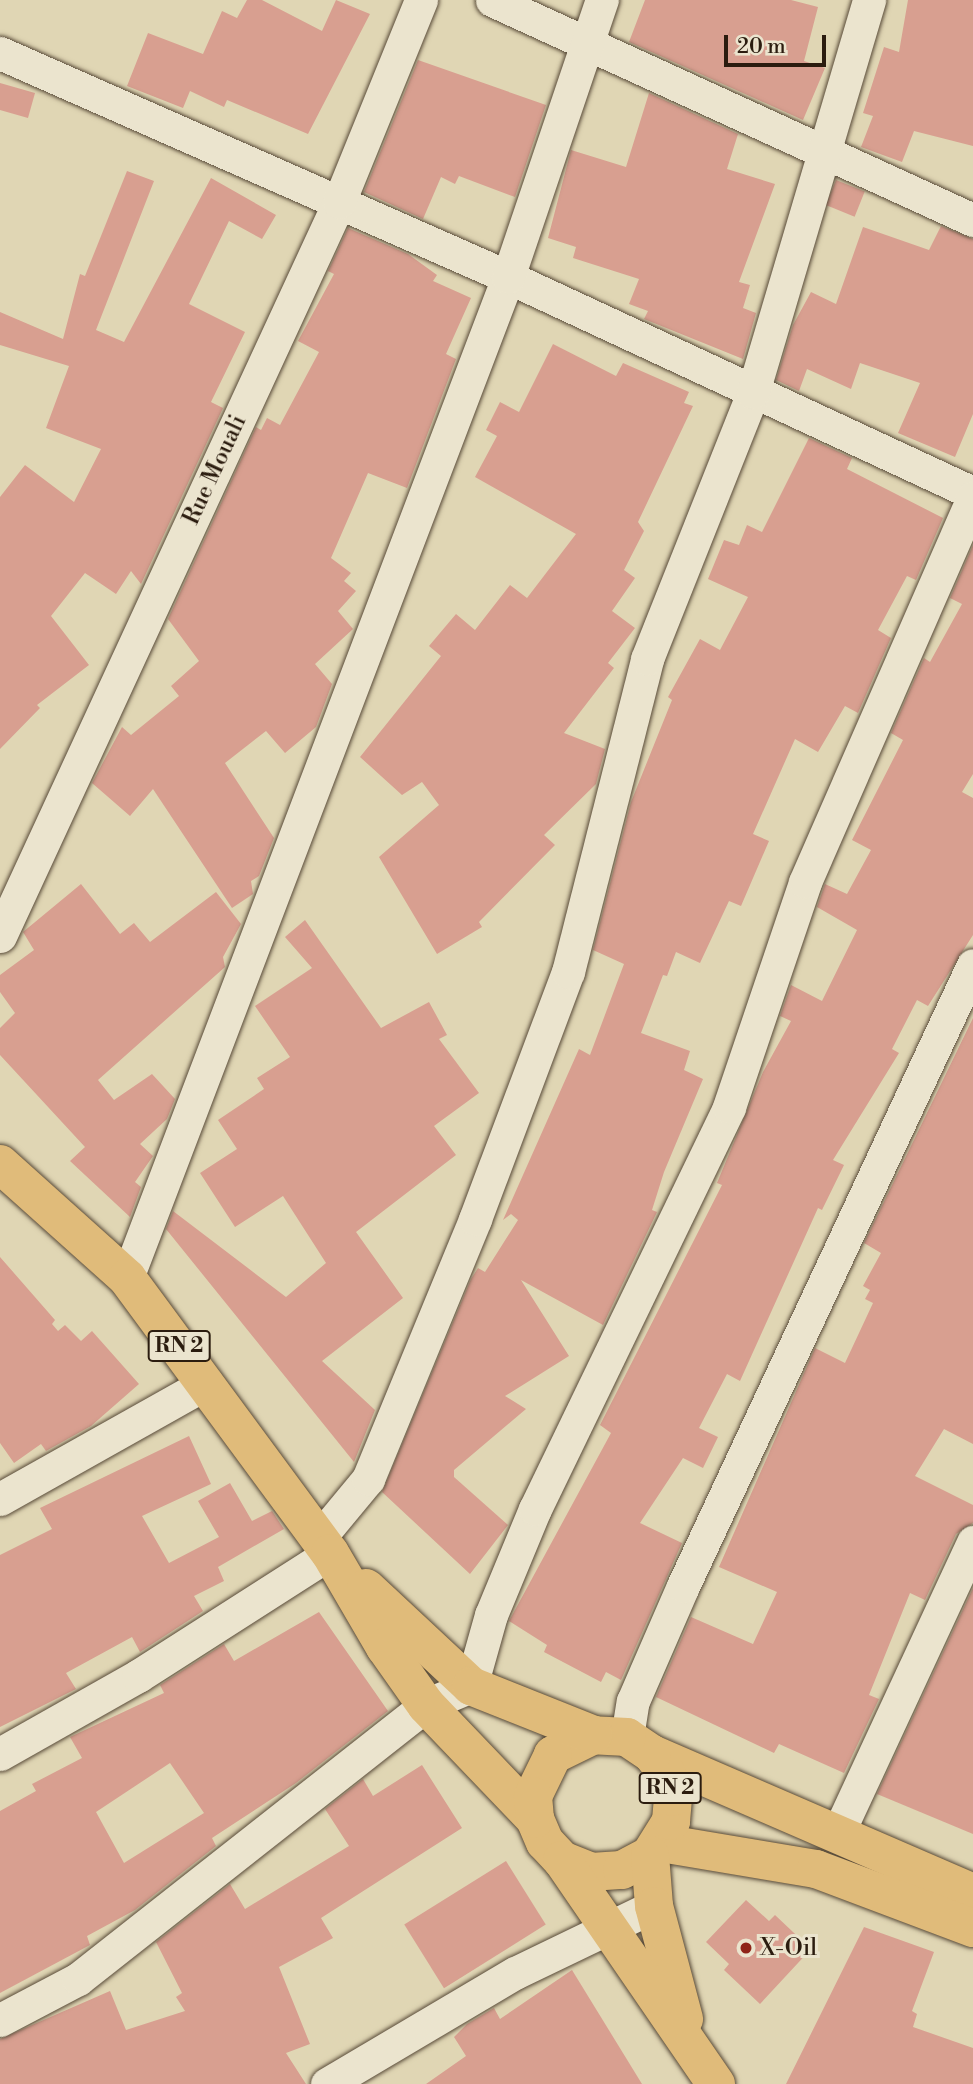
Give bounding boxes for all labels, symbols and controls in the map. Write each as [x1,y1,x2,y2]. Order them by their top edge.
scale bar [728,21,830,65]
text: 20 m [737,34,786,60]
street label: Rue Mouali [178,411,252,529]
road number: RN 2 [148,1328,210,1364]
road number: RN 2 [638,1770,702,1806]
place label: X-Oil [760,1934,817,1962]
marker: X-Oil [738,1940,754,1956]

